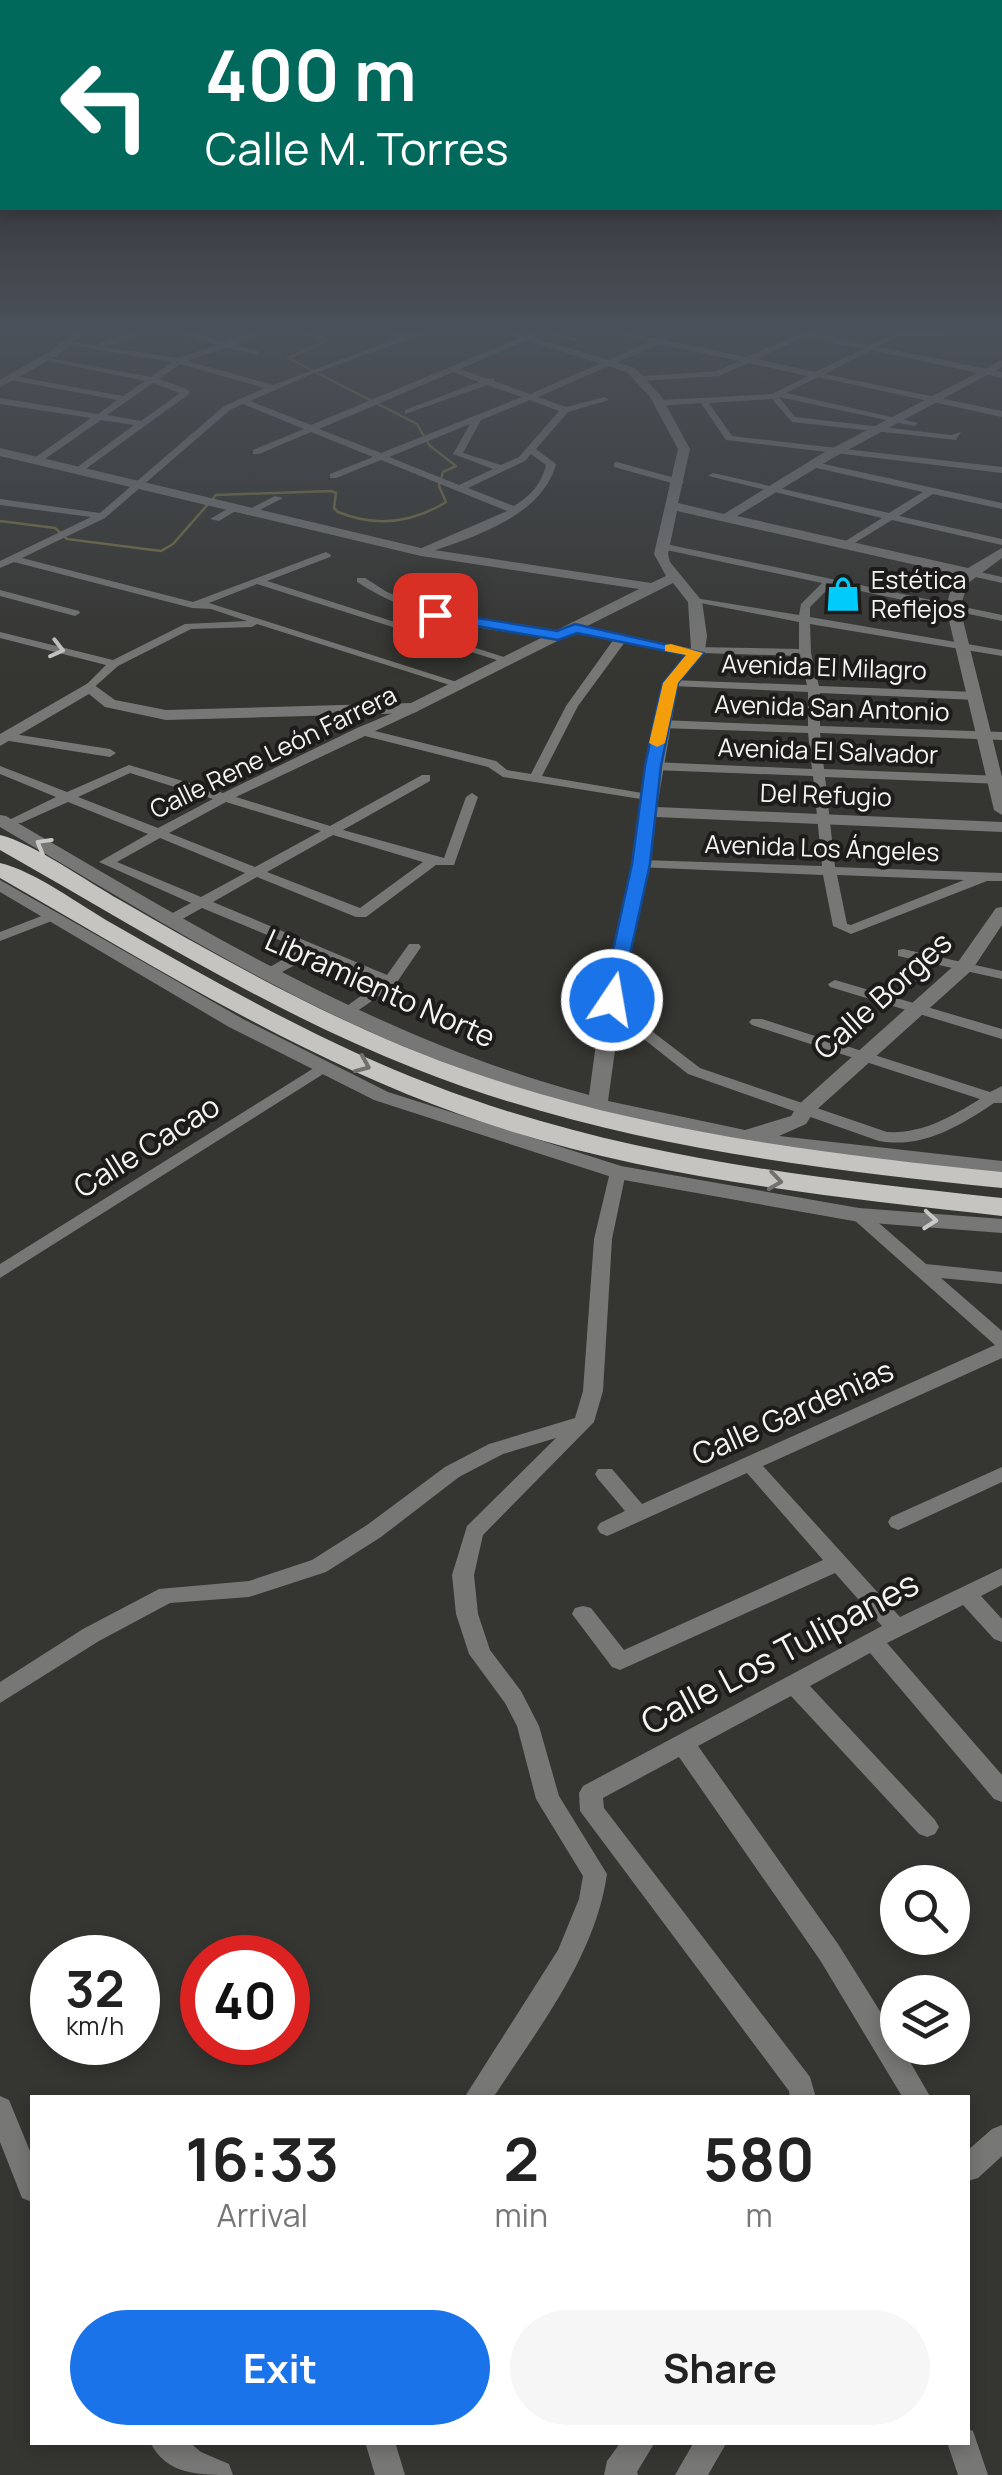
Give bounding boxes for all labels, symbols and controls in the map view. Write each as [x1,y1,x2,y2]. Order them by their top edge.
text: 400 m [205,26,417,122]
icon: left [40,40,170,170]
text: Calle M. Torres [205,117,509,179]
place label: Estética Reflejos [871,562,967,626]
pin [393,573,478,658]
shop icon: Estética Reflejos [824,575,862,613]
icon: arrive [408,588,463,643]
one-way arrow [48,638,65,659]
street label: Avenida El Milagro [721,645,927,688]
street label: Calle Rene León Farrera [144,677,402,827]
street label: Avenida San Antonio [714,686,950,729]
street label: Avenida El Salvador [717,729,939,772]
street label: Del Refugio [760,775,892,814]
street label: Avenida Los Ángeles [704,826,940,869]
one-way arrow [36,837,54,857]
street label: Libramiento Norte [259,919,502,1057]
street label: Calle Borges [804,922,960,1068]
position arrow [560,948,664,1052]
one-way arrow [353,1053,370,1073]
street label: Calle Cacao [65,1085,227,1207]
one-way arrow [767,1169,783,1190]
one-way arrow [923,1209,939,1231]
street label: Calle Gardenias [685,1349,899,1474]
street label: Calle Los Tulipanes [632,1559,927,1746]
map controls [880,1865,970,2065]
button: search [880,1865,970,1955]
speed limit sign: 40 [180,1935,310,2065]
text: 32 [66,1954,124,2022]
button: layers [880,1975,970,2065]
text: km/h [66,2008,124,2043]
text: 16:33 [185,2117,339,2199]
text: 2 [503,2117,539,2199]
text: 580 [703,2117,815,2199]
text: Arrival [217,2193,308,2237]
text: min [494,2193,548,2237]
text: m [745,2193,773,2237]
button: Exit [70,2310,490,2425]
button: Share [510,2310,930,2425]

